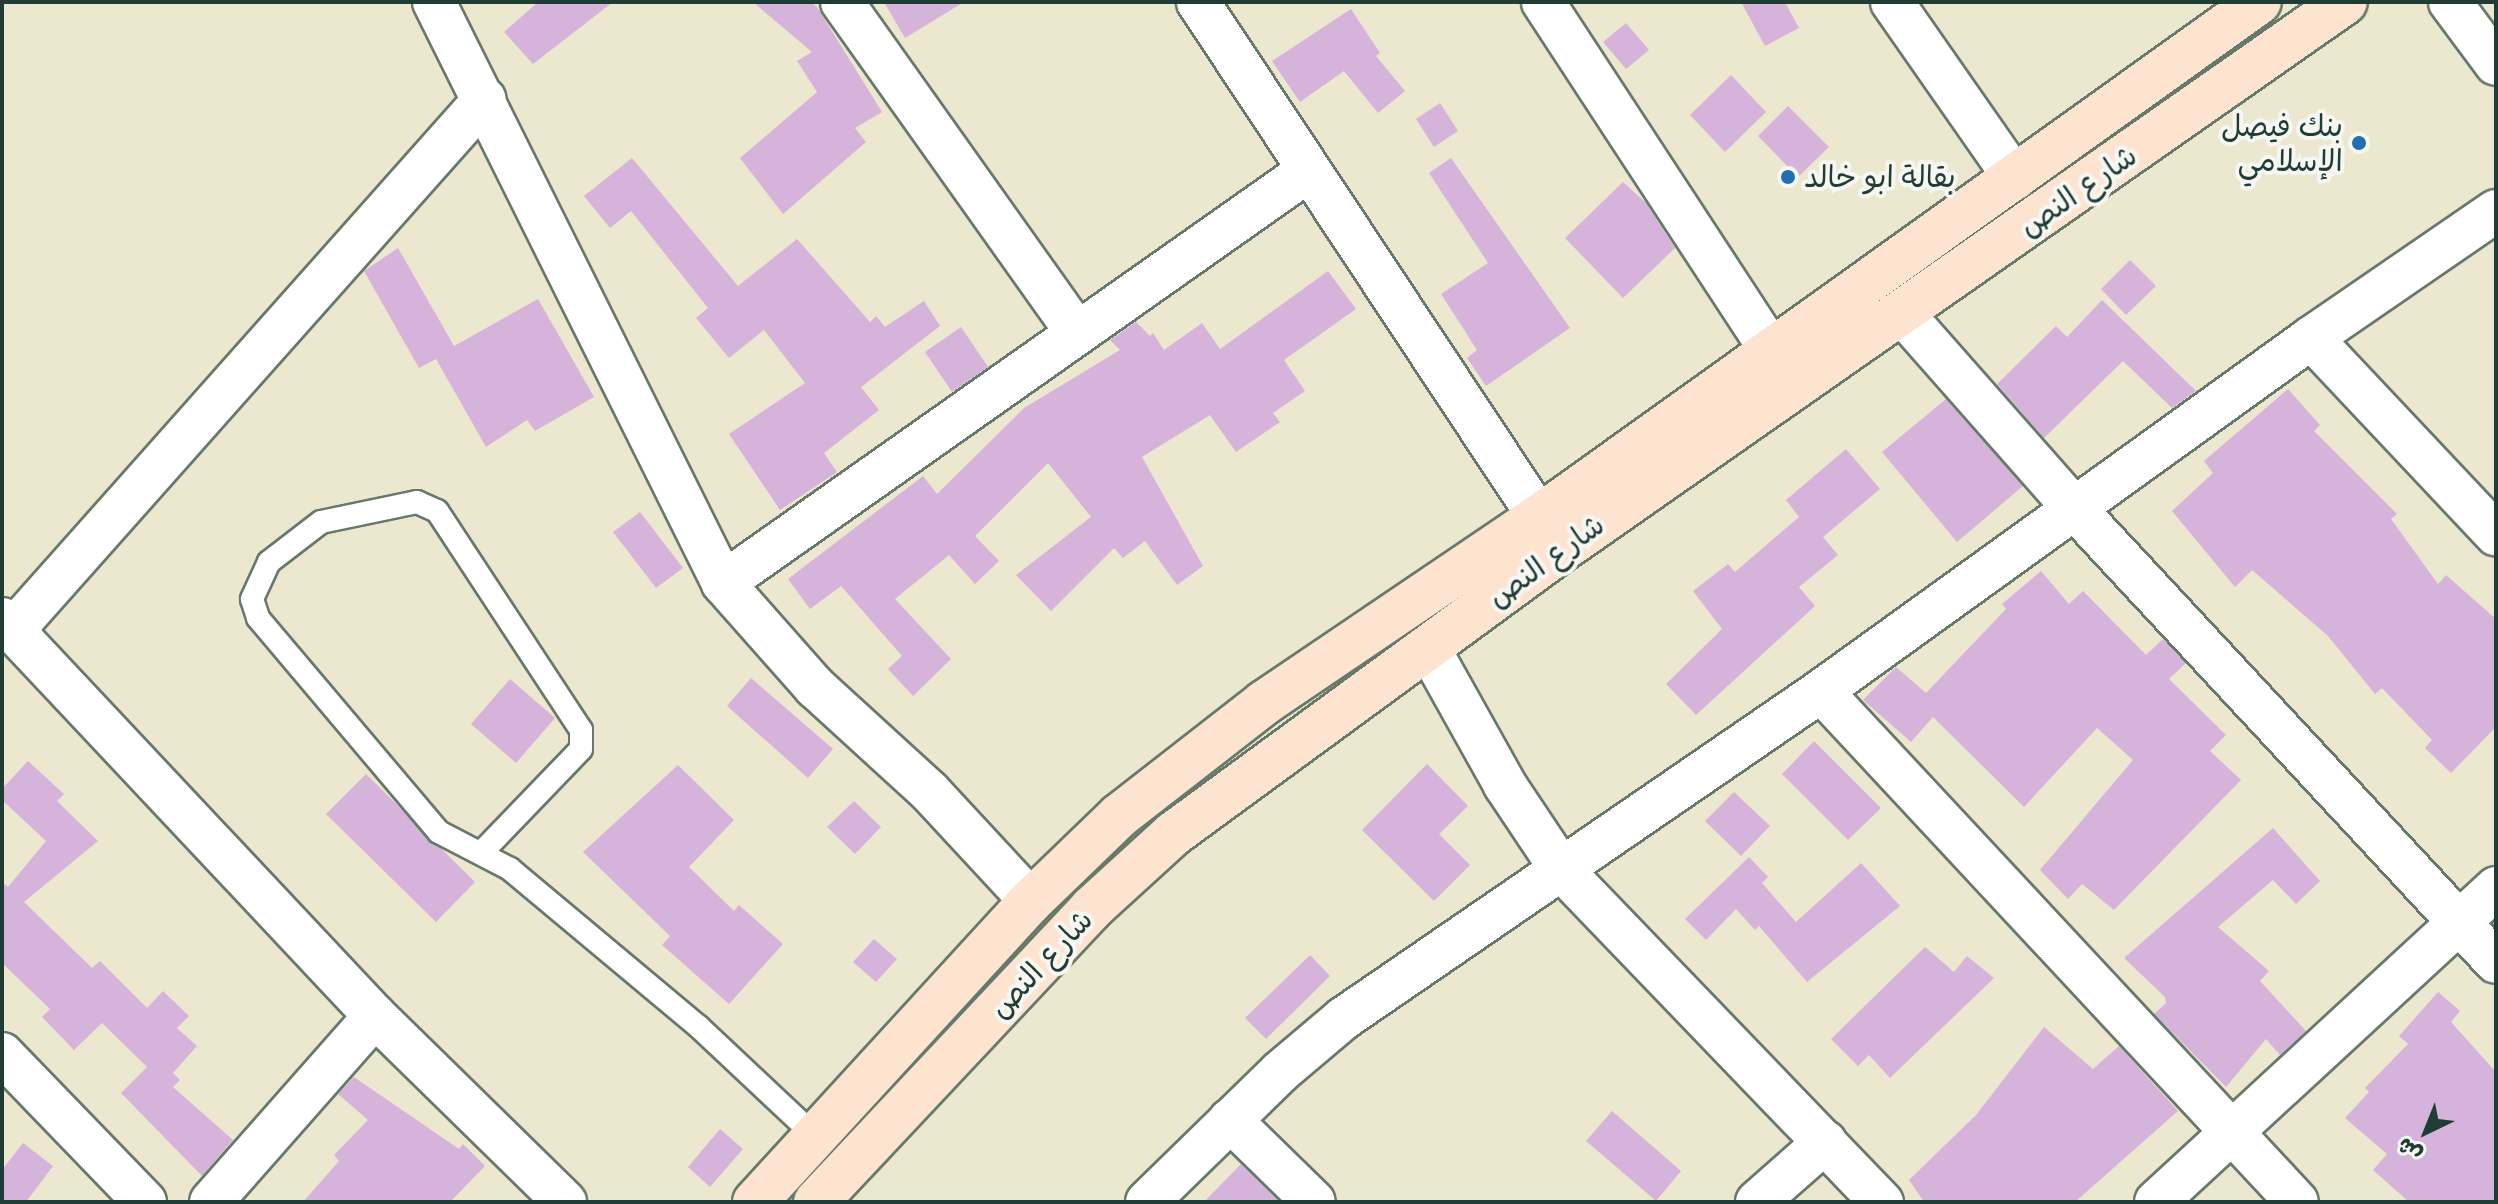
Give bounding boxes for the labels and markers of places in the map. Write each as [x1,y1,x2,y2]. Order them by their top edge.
place label: بنك فيصل الإسلامي [2221,108,2343,178]
marker: بنك فيصل الإسلامي [2350,134,2368,152]
place label: بقالة ابو خالد [1804,159,1956,195]
marker: بقالة ابو خالد [1779,168,1797,186]

